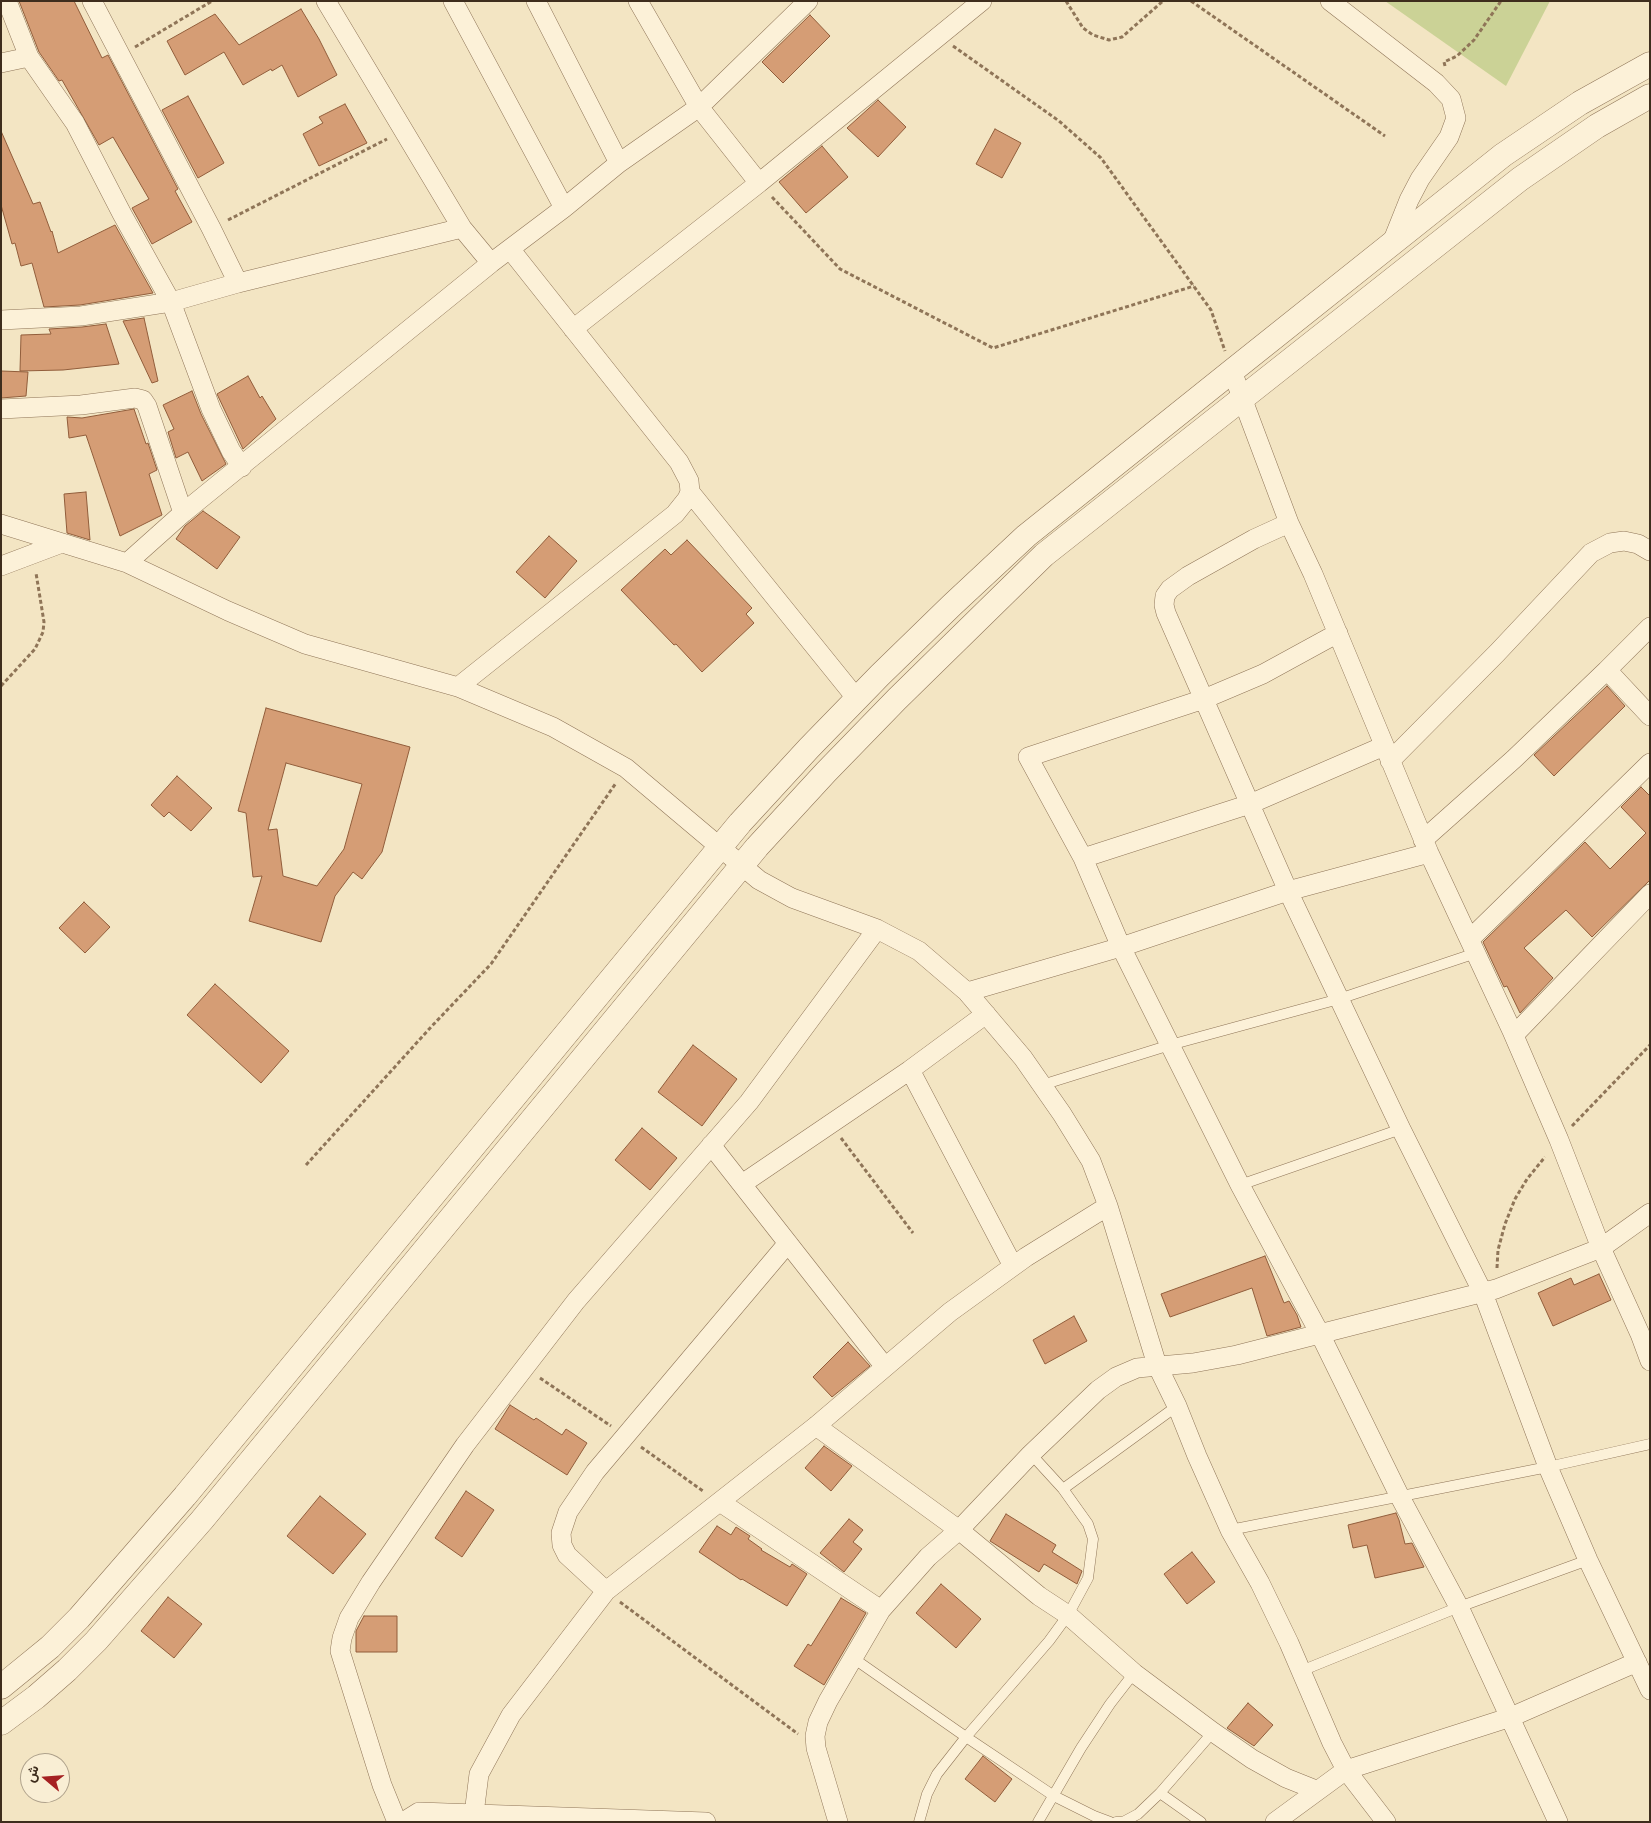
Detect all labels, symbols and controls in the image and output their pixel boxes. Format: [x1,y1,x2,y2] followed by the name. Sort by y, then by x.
[20,1753,70,1803] north arrow
[20,1763,44,1785] text: ش

